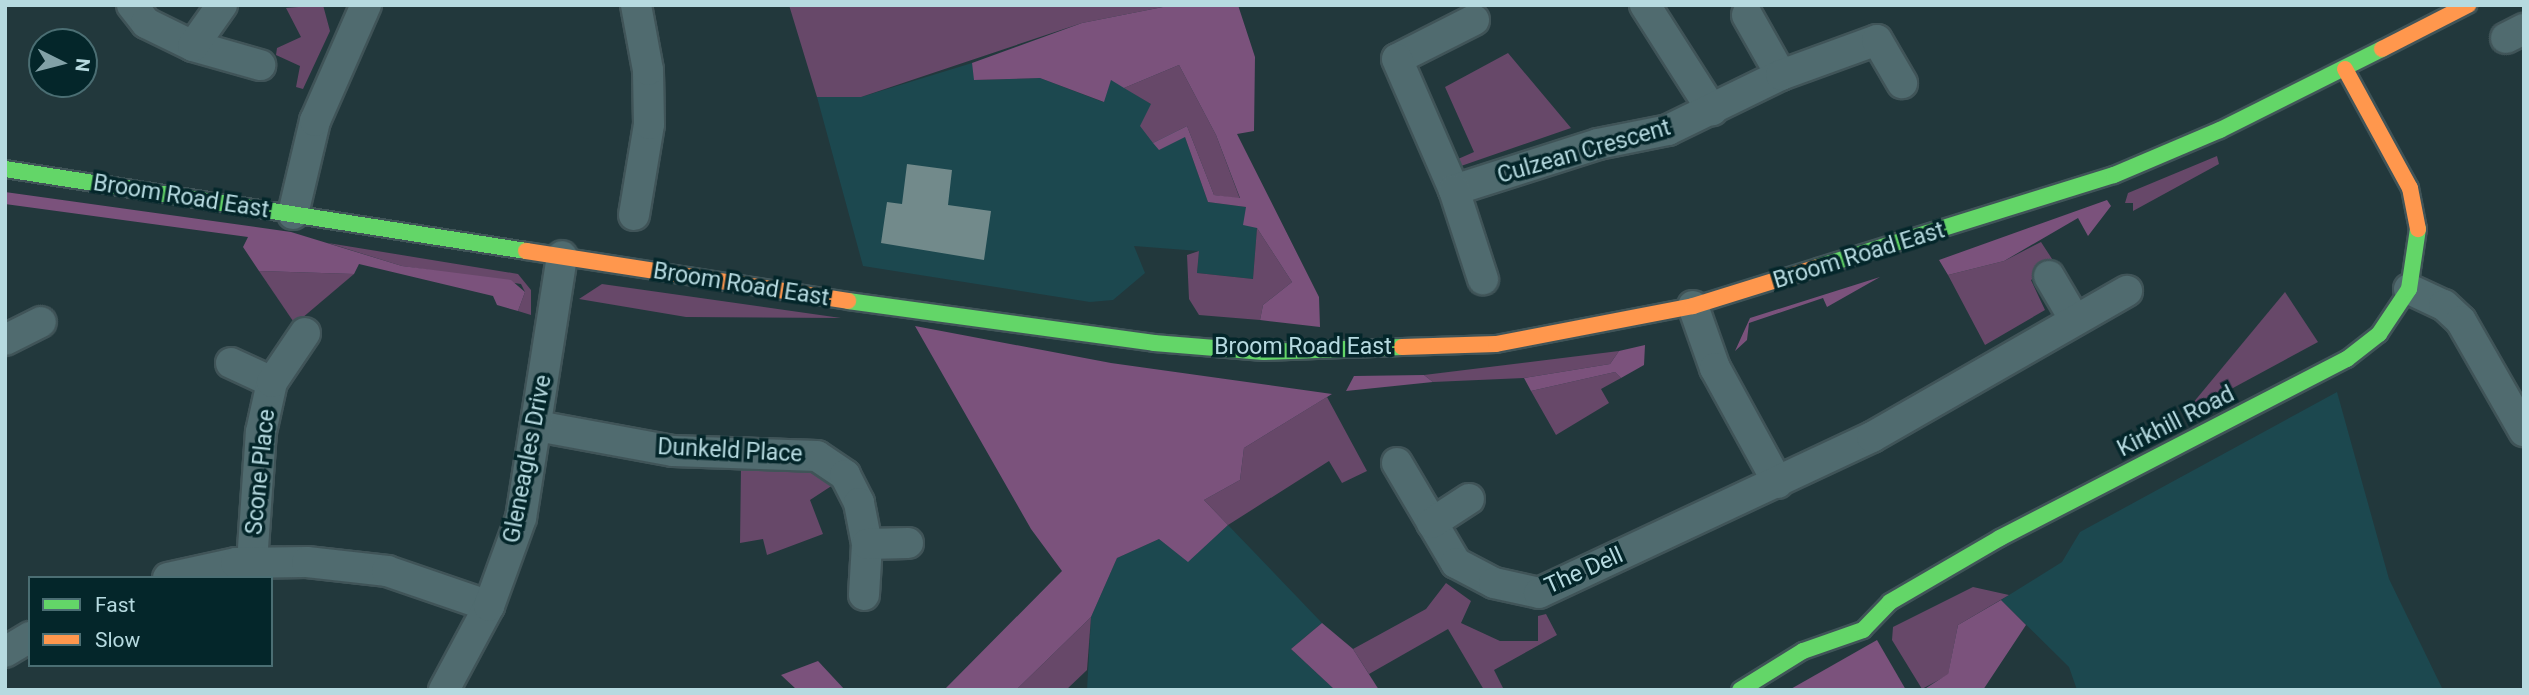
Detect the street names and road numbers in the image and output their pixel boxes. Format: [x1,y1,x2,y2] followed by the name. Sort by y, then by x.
[1494,114,1674,190] street label: Culzean Crescent
[91,169,271,225] street label: Broom Road East
[1770,217,1948,295] street label: Broom Road East
[651,257,831,313] street label: Broom Road East
[1214,333,1392,361] street label: Broom Road East
[498,373,558,545] street label: Gleneagles Drive
[2113,381,2239,463] street label: Kirkhill Road
[241,408,281,536] street label: Scone Place
[657,433,803,469] street label: Dunkeld Place
[1541,542,1627,600] street label: The Dell

